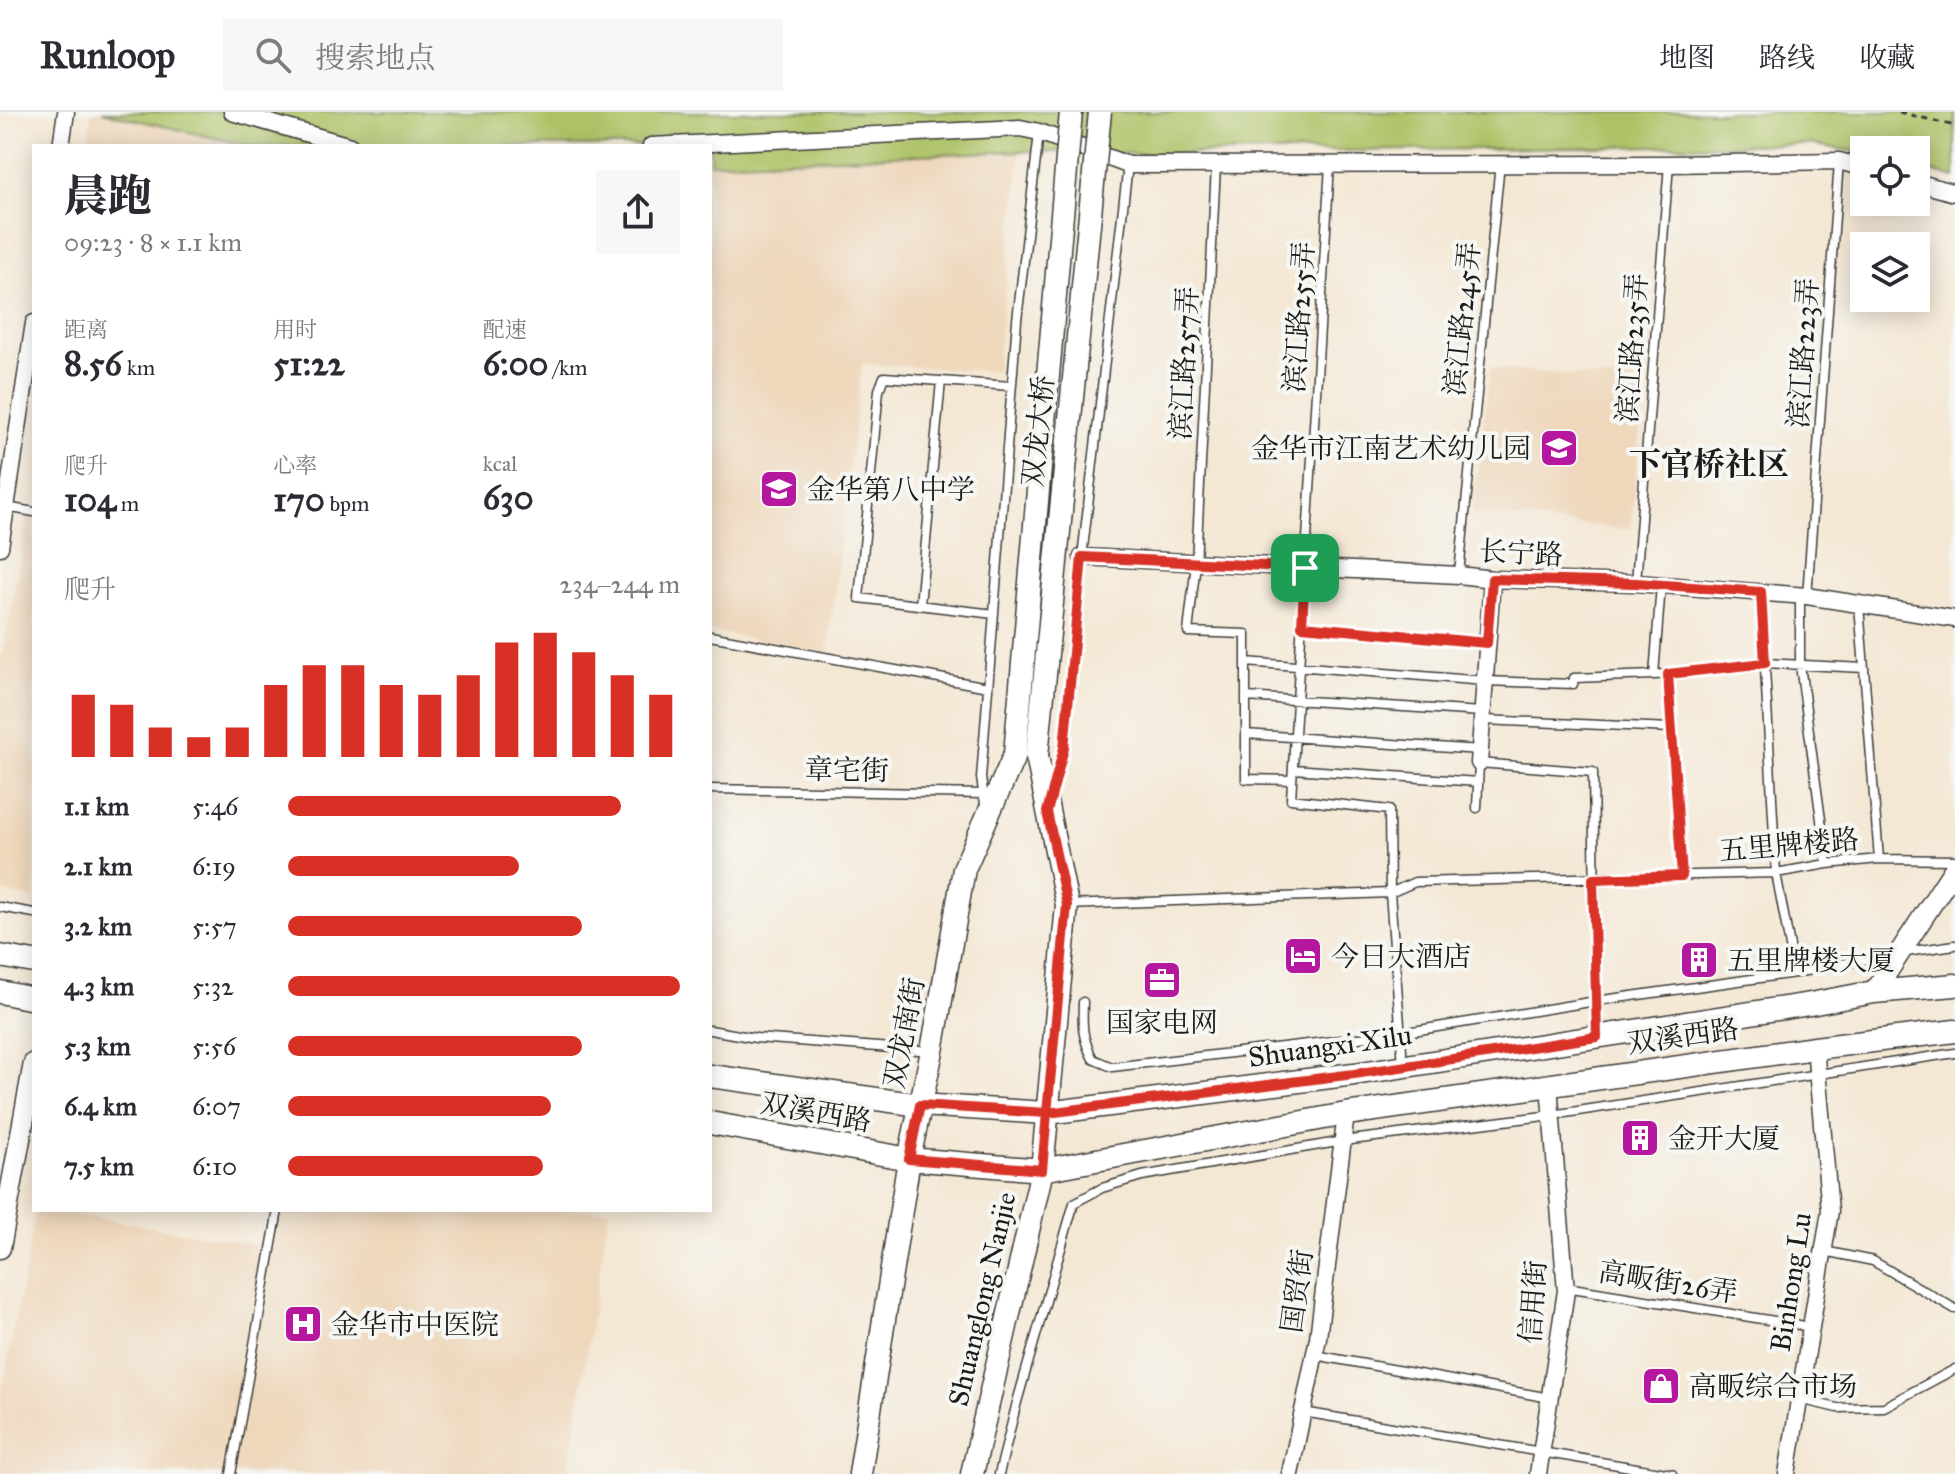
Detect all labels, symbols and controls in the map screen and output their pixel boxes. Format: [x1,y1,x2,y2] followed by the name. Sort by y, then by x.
[223,19,783,91] search box
[40,32,175,78] text: Runloop
[251,33,295,77] icon: search
[315,40,435,76] text: 搜索地点
[1659,40,1715,75] text: 地图
[1759,40,1815,75] text: 路线
[1859,40,1915,75] text: 收藏
[1850,136,1930,312] map controls
[1850,136,1930,216] button: locate
[64,169,152,223] text: 晨跑
[596,170,680,254] button: share
[64,226,242,258] text: 09:23 · 8 × 1.1 km
[1850,232,1930,312] button: layers
[1276,240,1322,394] street label: 滨江路255弄
[1437,240,1487,398] street label: 滨江路245弄
[1609,272,1655,424] street label: 滨江路235弄
[1780,277,1826,429] street label: 滨江路223弄
[1163,285,1205,441] street label: 滨江路257弄
[64,316,108,343] text: 距离
[273,316,317,343] text: 用时
[483,316,527,343] text: 配速
[64,343,122,384] text: 8.56
[273,343,345,384] text: 51:22
[483,343,548,384] text: 6:00
[122,354,155,381] text: km
[548,354,588,381] text: /km
[1015,373,1061,489] street label: 双龙大桥
[1538,427,1580,469] school or university icon: 金华市江南艺术幼儿园
[1251,431,1531,466] place label: 金华市江南艺术幼儿园
[1629,445,1789,484] district label: 下官桥社区
[483,450,517,477] text: kcal
[64,452,108,479] text: 爬升
[273,452,317,479] text: 心率
[758,468,800,510] school or university icon: 金华第八中学
[807,472,975,507] place label: 金华第八中学
[483,477,533,518] text: 630
[64,479,116,520] text: 104
[273,479,325,520] text: 170
[116,490,139,517] text: m
[325,490,370,517] text: bpm
[1478,533,1564,573] street label: 长宁路
[1271,534,1339,602] pin
[1283,546,1327,590] icon: arrive
[559,568,680,600] text: 234–244 m
[64,573,116,605] text: 爬升
[805,752,889,788] street label: 章宅街
[64,790,129,822] text: 1.1 km
[192,790,238,822] text: 5:46
[1718,821,1860,869] street label: 五里牌楼路
[64,850,133,882] text: 2.1 km
[192,850,236,882] text: 6:19
[64,910,132,942] text: 3.2 km
[192,910,237,942] text: 5:57
[1282,935,1324,977] hotel icon: 今日大酒店
[1331,939,1471,974] place label: 今日大酒店
[1678,939,1720,981] building icon: 五里牌楼大厦
[1727,943,1895,978] place label: 五里牌楼大厦
[1141,959,1183,1001] office icon: 国家电网
[64,970,134,1002] text: 4.3 km
[192,970,234,1002] text: 5:32
[876,975,932,1091] street label: 双龙南街
[1106,1005,1218,1040] place label: 国家电网
[1625,1011,1741,1061] street label: 双溪西路
[1246,1017,1414,1075] street label: Shuangxi Xilu
[64,1030,131,1062] text: 5.3 km
[192,1030,236,1062] text: 5:56
[758,1085,874,1139] street label: 双溪西路
[64,1090,137,1122] text: 6.4 km
[192,1090,241,1122] text: 6:07
[1619,1117,1661,1159] building icon: 金开大厦
[1668,1121,1780,1156] place label: 金开大厦
[64,1150,134,1182] text: 7.5 km
[192,1150,237,1182] text: 6:10
[940,1189,1024,1409] street label: Shuanglong Nanjie
[1763,1210,1819,1354] street label: Binhong Lu
[1274,1247,1320,1335] street label: 国贸街
[1596,1254,1740,1310] street label: 高畈街26弄
[1513,1259,1553,1345] street label: 信用街
[282,1303,324,1345] hospital icon: 金华市中医院
[331,1307,499,1342] place label: 金华市中医院
[1640,1365,1682,1407] shop icon: 高畈综合市场
[1689,1369,1857,1404] place label: 高畈综合市场

